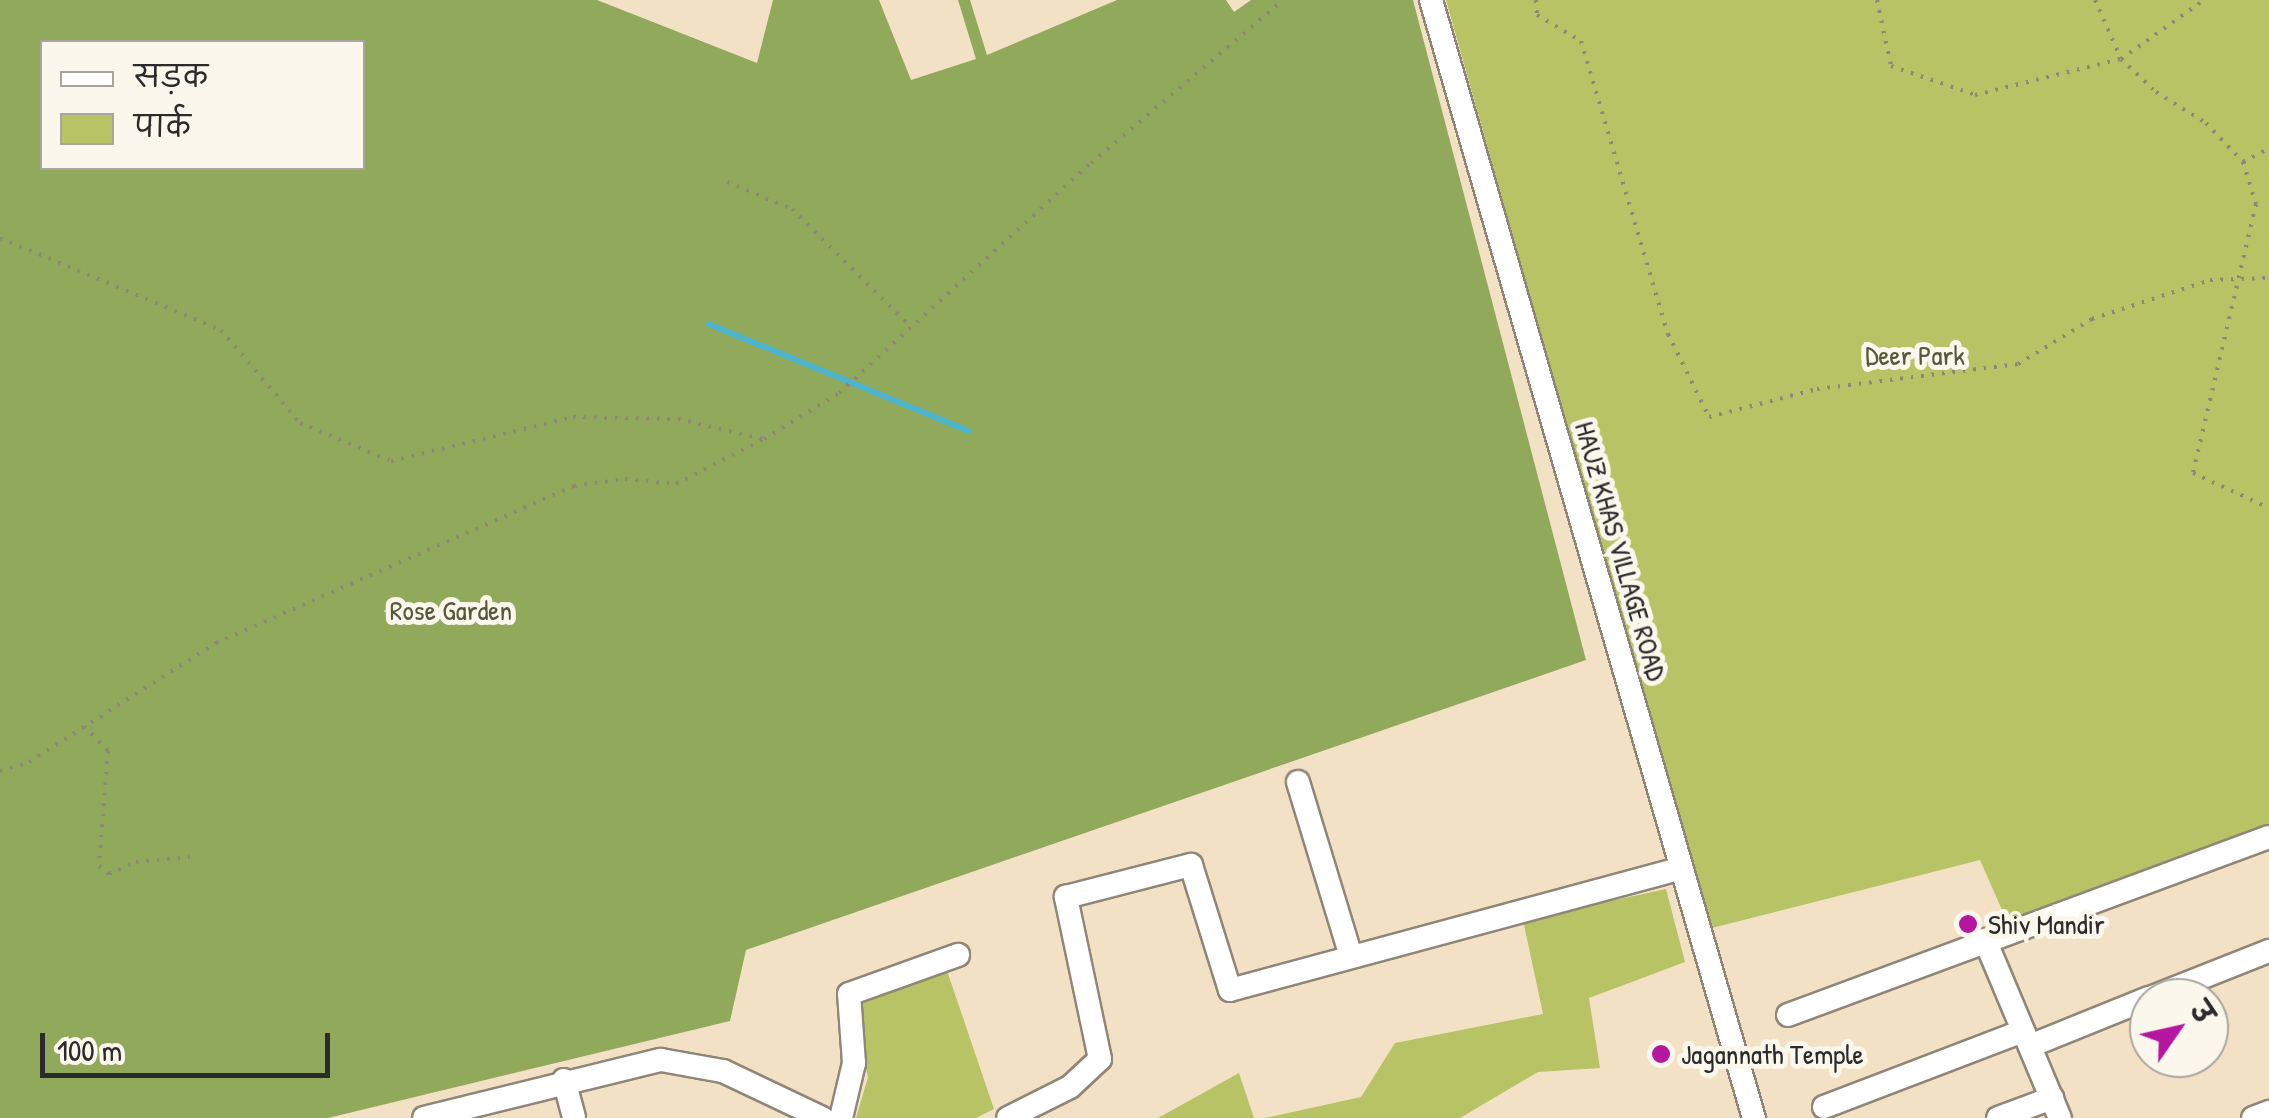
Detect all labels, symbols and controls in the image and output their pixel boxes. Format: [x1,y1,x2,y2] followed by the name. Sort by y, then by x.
[40,40,365,170] legend
[134,56,208,96] text: सड़क
[134,106,191,146] text: पार्क
[1865,338,1965,372] park label: Deer Park
[1568,418,1674,684] street label: HAUZ KHAS VILLAGE ROAD
[390,593,512,627] park label: Rose Garden
[1988,907,2105,941] place label: Shiv Mandir
[1957,913,1979,935] marker: Shiv Mandir
[2129,978,2229,1078] north arrow
[2181,994,2223,1031] text: उ
[45,1013,335,1075] scale bar
[57,1030,122,1070] text: 100 m
[1681,1037,1864,1071] place label: Jagannath Temple
[1650,1043,1672,1065] marker: Jagannath Temple

